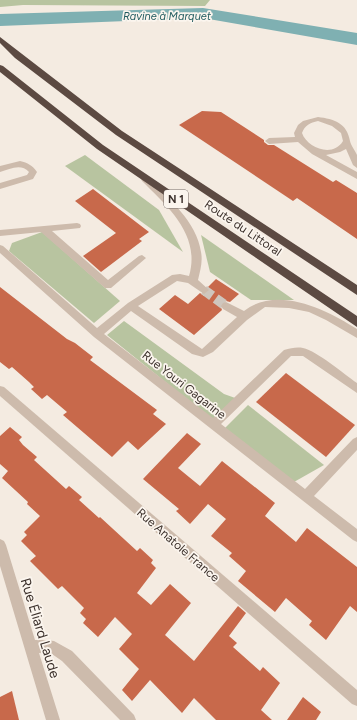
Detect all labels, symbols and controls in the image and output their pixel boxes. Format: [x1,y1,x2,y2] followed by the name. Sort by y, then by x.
[123,10,212,23] water label: Ravine à Marquet
[164,190,188,208] road number: N 1
[202,197,284,259] street label: Route du Littoral
[139,348,229,422] street label: Rue Youri Gagarine
[134,505,222,585] street label: Rue Anatole France
[17,576,63,681] street label: Rue Éliard Laude

